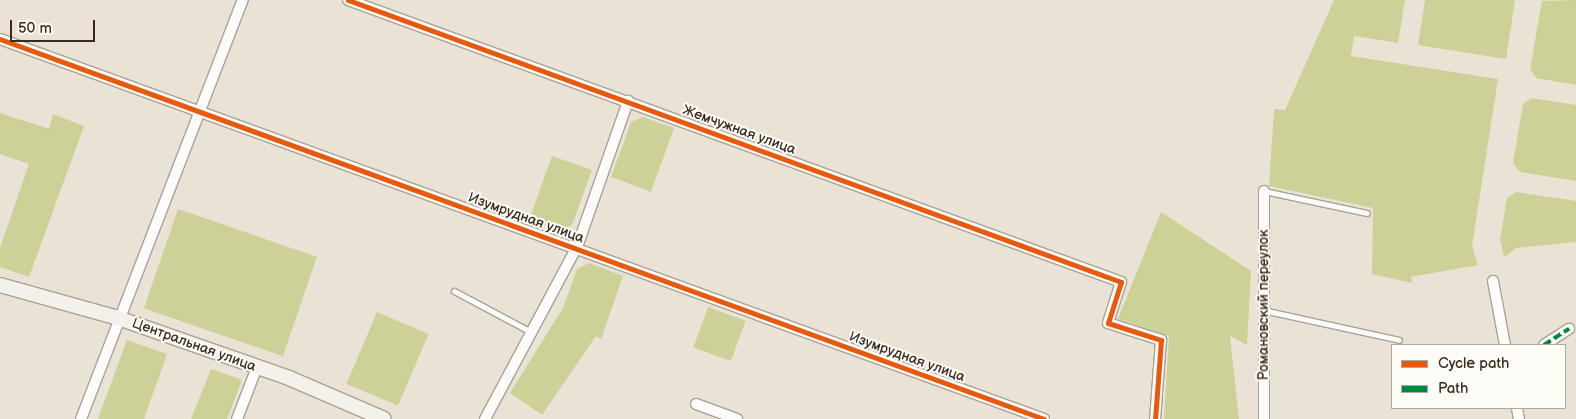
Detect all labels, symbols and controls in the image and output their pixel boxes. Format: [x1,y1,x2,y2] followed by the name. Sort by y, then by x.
[12,10,98,42] scale bar
[18,19,52,38] text: 50 m
[680,102,798,158] street label: Жемчужная улица
[466,189,586,247] street label: Изумрудная улица
[1256,230,1272,380] street label: Романовский переулок
[130,315,258,375] street label: Центральная улица
[847,328,967,386] street label: Изумрудная улица
[1391,344,1566,409] legend
[1438,354,1509,373] text: Cycle path
[1438,379,1468,398] text: Path

